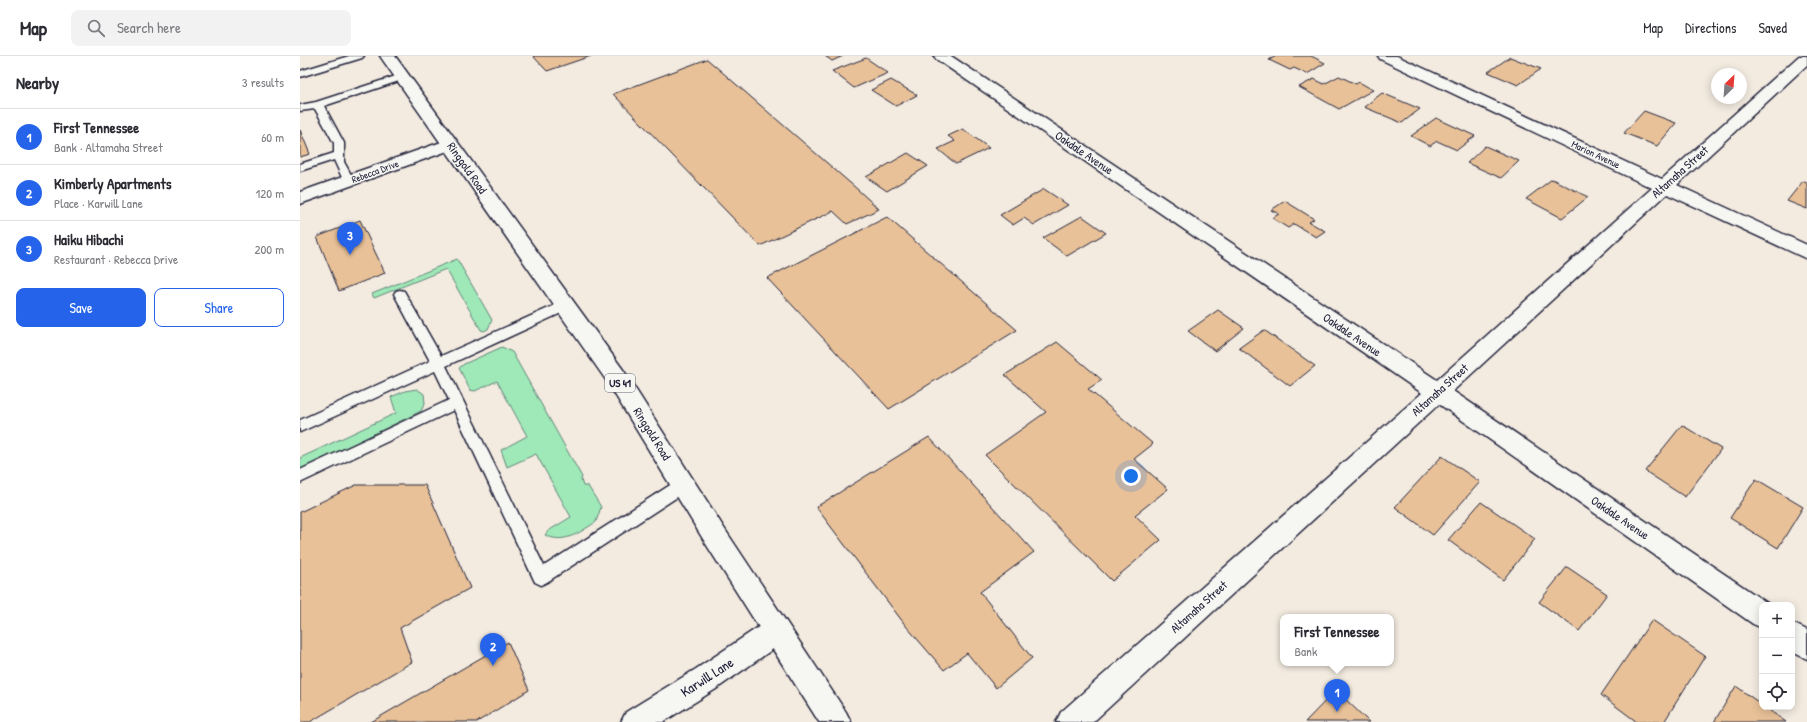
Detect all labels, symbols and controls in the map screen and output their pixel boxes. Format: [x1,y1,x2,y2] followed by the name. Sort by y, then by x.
[71,10,351,46] search box
[20,15,47,41] text: Map
[85,17,107,39] icon: search
[117,17,181,38] text: Search here
[1643,18,1663,37] text: Map
[1685,18,1736,37] text: Directions
[1758,18,1787,37] text: Saved
[1711,68,1747,104] north arrow
[16,71,59,94] text: Nearby
[242,73,284,91] text: 3 results
[54,117,139,138] text: First Tennessee
[1052,127,1117,178] street label: Oakdale Avenue
[27,128,31,146] text: 1
[261,128,284,146] text: 60 m
[54,138,163,156] text: Bank · Altamaha Street
[1569,138,1622,171] street label: Marion Avenue
[443,139,492,197] street label: Ringgold Road
[1648,141,1712,202] street label: Altamaha Street
[350,157,401,186] street label: Rebecca Drive
[54,173,172,194] text: Kimberly Apartments
[26,184,32,202] text: 2
[256,184,284,202] text: 120 m
[54,194,143,212] text: Place · Karwill Lane
[337,222,363,255] pin: 3
[54,229,124,250] text: Haiku Hibachi
[26,240,32,258] text: 3
[254,240,284,258] text: 200 m
[54,250,178,268] text: Restaurant · Rebecca Drive
[16,288,146,327] button: Save
[154,288,284,327] button: Share
[1320,309,1385,360] street label: Oakdale Avenue
[1408,359,1472,420] street label: Altamaha Street
[605,374,635,392] road number: US 41
[629,404,676,464] street label: Ringgold Road
[1121,466,1141,486] your location
[1588,492,1653,543] street label: Oakdale Avenue
[1167,576,1231,637] street label: Altamaha Street
[1759,602,1795,710] map controls
[1759,602,1795,638] button: +
[1280,614,1394,666] popup
[1294,621,1380,642] text: First Tennessee
[480,633,506,666] pin: 2
[1759,638,1795,674] button: −
[1294,642,1317,660] text: Bank
[677,652,737,701] street label: Karwill Lane
[1759,674,1795,710] button: locate
[1324,679,1350,712] pin: 1

